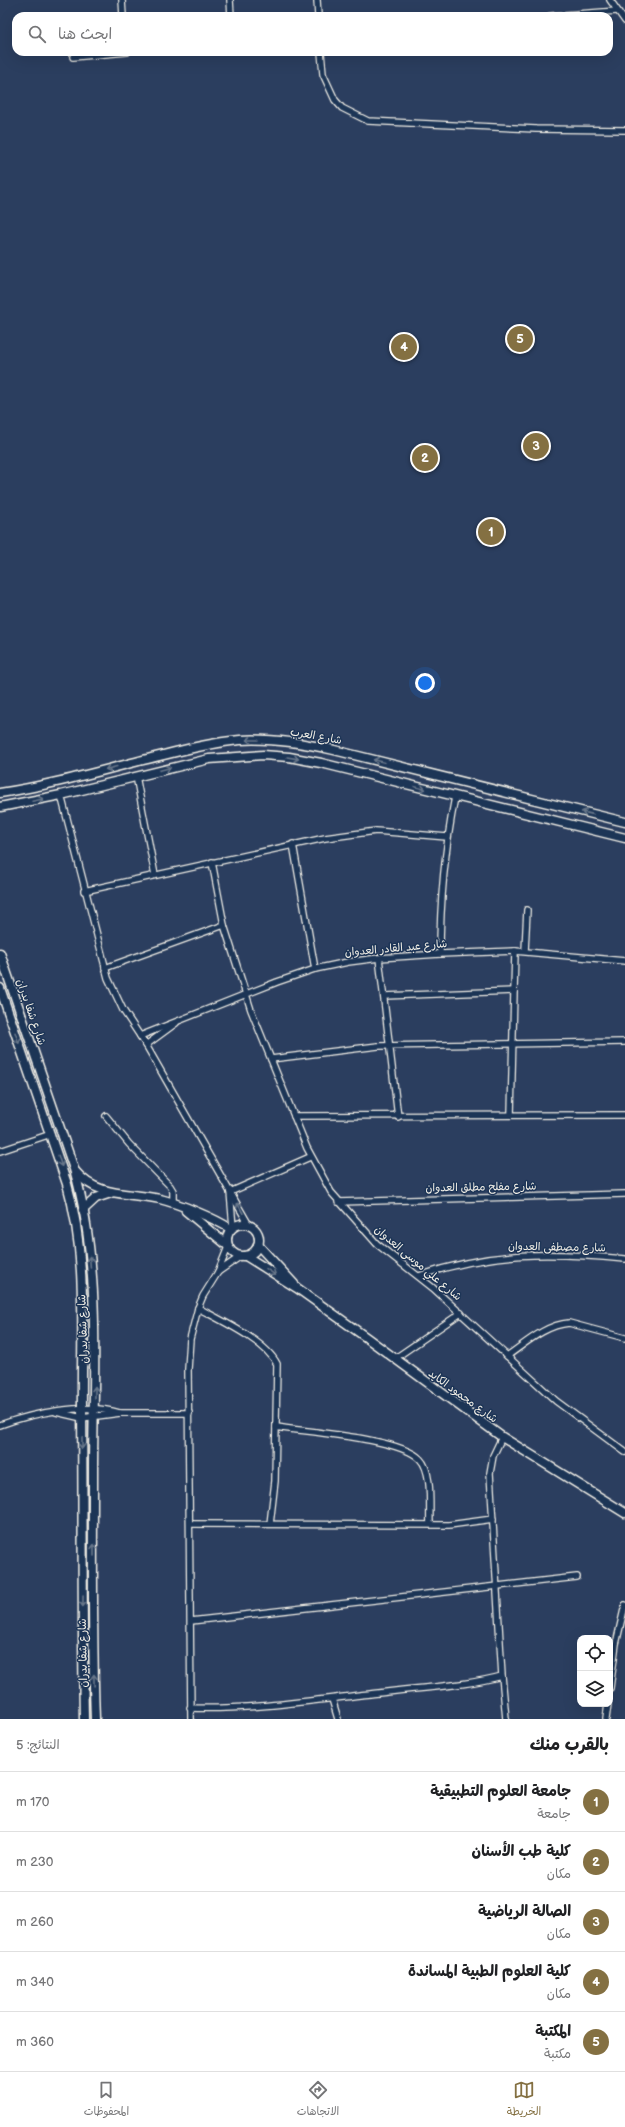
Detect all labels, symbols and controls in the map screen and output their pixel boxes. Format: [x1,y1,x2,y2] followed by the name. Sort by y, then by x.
[12,12,613,56] search box
[26,23,48,45] icon: search
[58,25,112,44] text: ابحث هنا
[507,324,533,354] pin: 5
[391,332,417,362] pin: 4
[523,431,549,461] pin: 3
[412,443,438,473] pin: 2
[478,517,504,547] pin: 1
[415,673,435,693] your location
[289,725,343,749] street label: شارع العرب
[246,736,259,744] one-way arrow
[286,754,299,762] one-way arrow
[373,757,386,765] one-way arrow
[105,765,118,773] one-way arrow
[158,765,171,773] one-way arrow
[413,784,426,792] one-way arrow
[32,796,45,804] one-way arrow
[581,808,594,816] one-way arrow
[344,937,448,961] street label: شارع عبد القادر العدوان
[12,977,48,1047] street label: شارع شفا بدران
[14,1032,21,1045] one-way arrow
[57,1154,64,1167] one-way arrow
[425,1180,537,1196] street label: شارع مفلح مطلق العدوان
[236,1202,244,1214] one-way arrow
[369,1223,464,1306] street label: شارع علي موسى العدوان
[508,1240,606,1256] street label: شارع مصطفى العدوان
[87,1256,94,1269] one-way arrow
[265,1268,276,1276] one-way arrow
[75,1294,93,1364] street label: شارع شفا بدران
[425,1367,500,1427] street label: شارع محمود الكايد
[91,1386,99,1399] one-way arrow
[79,1436,86,1449] one-way arrow
[90,1544,98,1557] one-way arrow
[79,1594,87,1607] one-way arrow
[76,1618,92,1688] street label: شارع شفا بدران
[577,1635,613,1707] map controls
[577,1635,613,1671] button: locate
[577,1671,613,1707] button: layers
[90,1674,98,1687] one-way arrow
[530,1735,609,1755] text: بالقرب منك
[16,1737,60,1753] text: النتائج: 5
[430,1782,571,1801] text: جامعة العلوم التطبيقية
[16,1794,49,1810] text: 170 m
[593,1794,599,1810] text: 1
[537,1806,571,1822] text: جامعة
[472,1842,571,1861] text: كلية طب الأسنان
[16,1854,53,1870] text: 230 m
[592,1854,600,1870] text: 2
[547,1866,571,1882] text: مكان
[478,1902,571,1921] text: الصالة الرياضية
[16,1914,54,1930] text: 260 m
[592,1914,600,1930] text: 3
[547,1926,571,1942] text: مكان
[408,1962,571,1981] text: كلية العلوم الطبية المساندة
[16,1974,54,1990] text: 340 m
[592,1974,600,1990] text: 4
[547,1986,571,2002] text: مكان
[535,2022,571,2041] text: المكتبة
[16,2034,54,2050] text: 360 m
[592,2034,600,2050] text: 5
[544,2046,571,2062] text: مكتبة
[84,2079,129,2121] tab: المحفوظات
[297,2079,339,2121] tab: الاتجاهات
[507,2079,541,2121] tab: الخريطة

